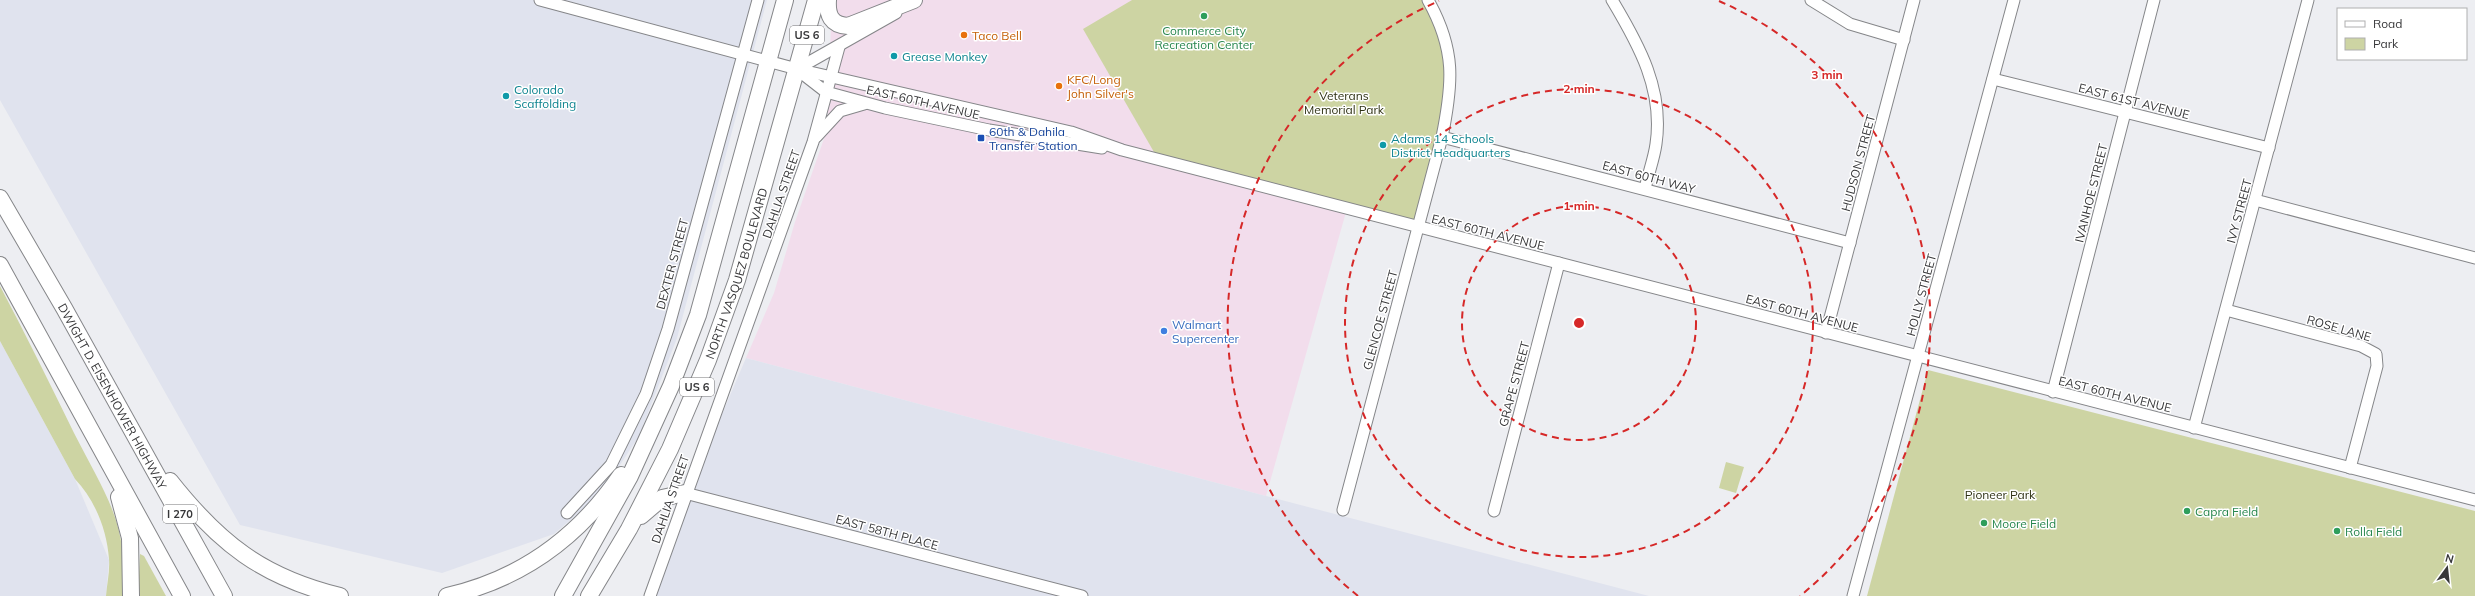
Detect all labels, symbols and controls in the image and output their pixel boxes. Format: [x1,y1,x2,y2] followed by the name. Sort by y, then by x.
[2337,8,2467,60] legend
[1199,11,1209,21] marker: Commerce City Recreation Center
[2373,16,2402,31] text: Road
[1154,23,1254,52] place label: Commerce City Recreation Center
[790,26,824,44] road number: US 6
[972,28,1022,43] place label: Taco Bell
[959,30,969,40] marker: Taco Bell
[2373,36,2399,51] text: Park
[902,49,988,64] place label: Grease Monkey
[889,51,899,61] marker: Grease Monkey
[1811,67,1843,82] text: 3 min
[1067,72,1134,101] place label: KFC/Long John Silver's
[2077,80,2191,122] street label: EAST 61ST AVENUE
[1054,81,1064,91] marker: KFC/Long John Silver's
[1563,81,1595,96] text: 2 min
[514,82,576,111] place label: Colorado Scaffolding
[865,82,981,122] street label: EAST 60TH AVENUE
[1304,88,1385,117] park label: Veterans Memorial Park
[501,91,511,101] marker: Colorado Scaffolding
[1838,112,1878,213] street label: HUDSON STREET
[989,124,1078,153] place label: 60th & Dahila Transfer Station
[1391,131,1510,160] place label: Adams 14 Schools District Headquarters
[976,133,986,143] marker: 60th & Dahila Transfer Station
[1378,140,1388,150] marker: Adams 14 Schools District Headquarters
[2071,141,2111,244] street label: IVANHOE STREET
[759,147,803,240] street label: DAHLIA STREET
[1601,157,1698,197] street label: EAST 60TH WAY
[2223,176,2255,245] street label: IVY STREET
[702,186,770,361] street label: NORTH VASQUEZ BOULEVARD
[1563,198,1595,213] text: 1 min
[1430,211,1546,253] street label: EAST 60TH AVENUE
[653,216,692,311] street label: DEXTER STREET
[1903,251,1939,338] street label: HOLLY STREET
[1359,268,1401,372] street label: GLENCOE STREET
[1744,291,1860,335] street label: EAST 60TH AVENUE
[55,301,171,492] street label: DWIGHT D. EISENHOWER HIGHWAY
[2305,312,2373,344] street label: ROSE LANE
[1572,316,1586,330] centre of rings
[1172,317,1239,346] place label: Walmart Supercenter
[1159,326,1169,336] marker: Walmart Supercenter
[1495,339,1533,428] street label: GRAPE STREET
[2057,373,2173,415] street label: EAST 60TH AVENUE
[680,378,714,396] road number: US 6
[648,452,692,545] street label: DAHLIA STREET
[1965,487,2036,502] park label: Pioneer Park
[2195,504,2258,519] place label: Capra Field
[163,505,197,523] road number: I 270
[2182,506,2192,516] marker: Capra Field
[834,511,940,553] street label: EAST 58TH PLACE
[1992,516,2056,531] place label: Moore Field
[1979,518,1989,528] marker: Moore Field
[2345,524,2402,539] place label: Rolla Field
[2332,526,2342,536] marker: Rolla Field
[2427,548,2467,588] north arrow
[2444,551,2455,566] text: N

